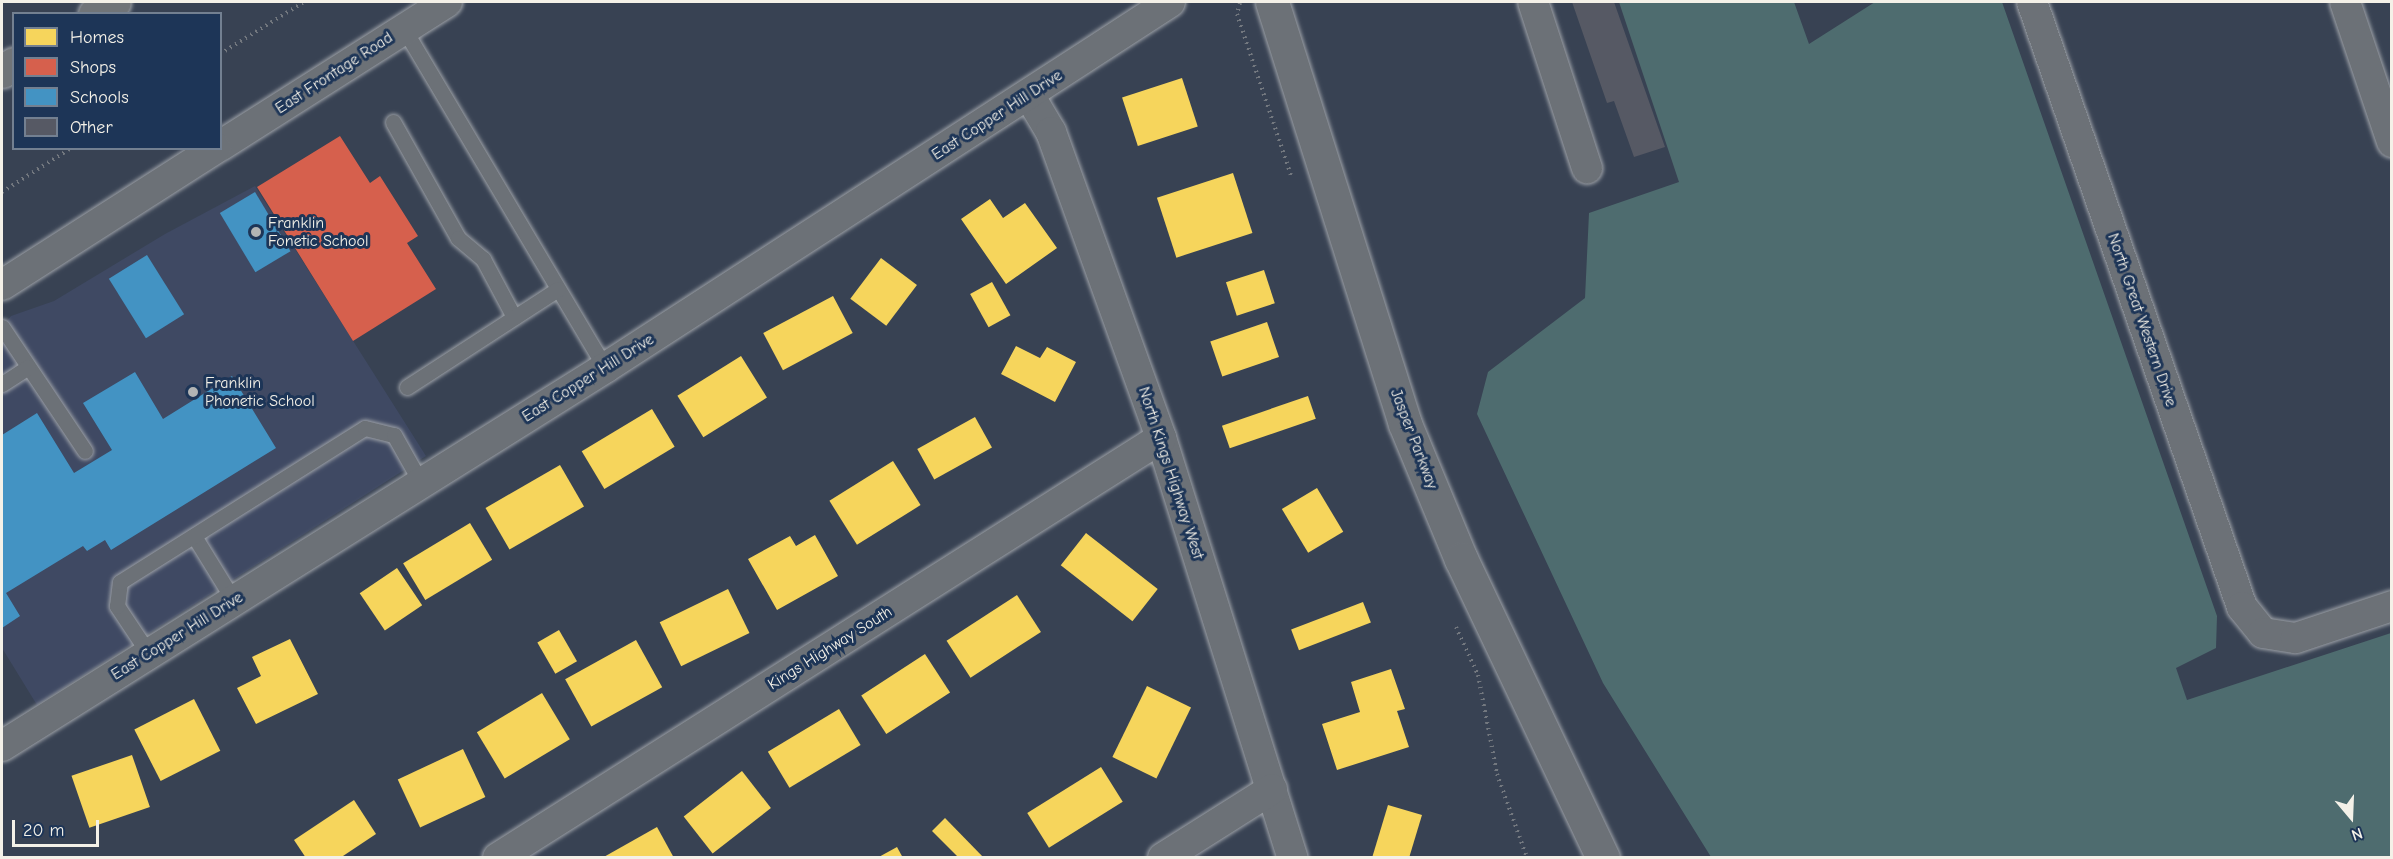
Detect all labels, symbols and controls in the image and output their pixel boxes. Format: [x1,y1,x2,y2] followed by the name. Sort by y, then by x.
[12,12,222,150] legend
[70,27,124,48] text: Homes
[272,28,396,118] street label: East Frontage Road
[70,57,116,78] text: Shops
[928,66,1066,164] street label: East Copper Hill Drive
[70,87,129,108] text: Schools
[70,117,113,138] text: Other
[268,213,368,251] place label: Franklin Fonetic School
[249,225,263,239] marker: Franklin Fonetic School
[2103,231,2181,409] street label: North Great Western Drive
[519,330,657,426] street label: East Copper Hill Drive
[205,373,315,411] place label: Franklin Phonetic School
[1134,384,1208,562] street label: North Kings Highway West
[186,385,200,399] marker: Franklin Phonetic School
[1386,386,1442,492] street label: Jasper Parkway
[108,588,246,684] street label: East Copper Hill Drive
[764,602,896,694] street label: Kings Highway South
[2321,787,2381,847] north arrow
[15,808,102,846] scale bar
[23,820,64,841] text: 20 m
[2349,824,2365,844] text: N

